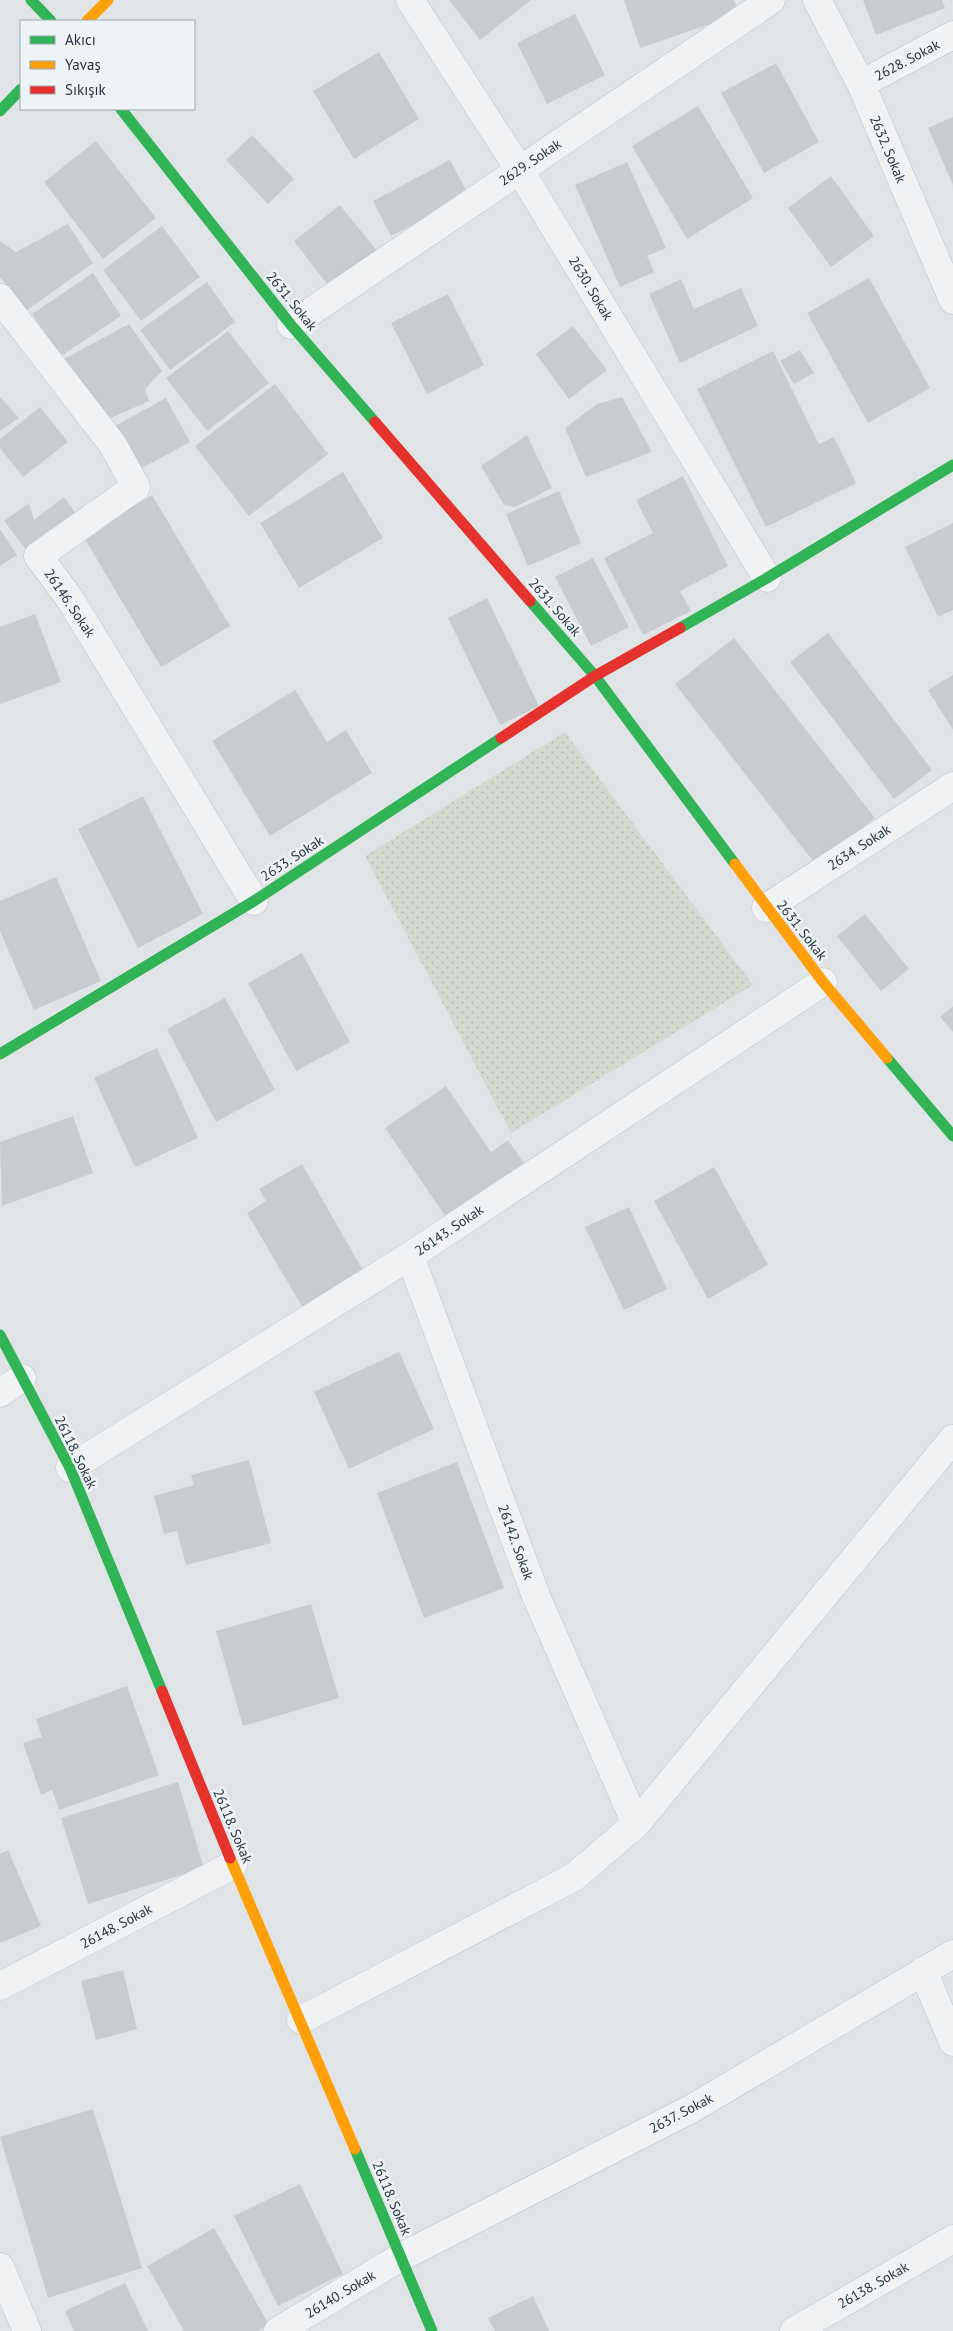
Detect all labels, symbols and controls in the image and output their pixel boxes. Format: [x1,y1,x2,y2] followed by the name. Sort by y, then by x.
[20,20,195,110] legend
[65,30,96,49] text: Akıcı
[871,35,943,85] street label: 2628. Sokak
[65,55,101,74] text: Yavaş
[65,80,107,99] text: Sıkışık
[866,113,910,186] street label: 2632. Sokak
[495,134,565,189] street label: 2629. Sokak
[565,253,617,324] street label: 2630. Sokak
[263,268,322,335] street label: 2631. Sokak
[40,565,100,641] street label: 26146. Sokak
[525,574,585,640] street label: 2631. Sokak
[824,820,894,874] street label: 2634. Sokak
[257,831,327,885] street label: 2633. Sokak
[773,896,831,964] street label: 2631. Sokak
[411,1200,487,1260] street label: 26143. Sokak
[51,1413,102,1492] street label: 26118. Sokak
[494,1502,538,1583] street label: 26142. Sokak
[209,1786,257,1866] street label: 26118. Sokak
[77,1899,155,1953] street label: 26148. Sokak
[646,2089,716,2137] street label: 2637. Sokak
[368,2158,416,2238] street label: 26118. Sokak
[834,2257,912,2313] street label: 26138. Sokak
[301,2266,379,2322] street label: 26140. Sokak

